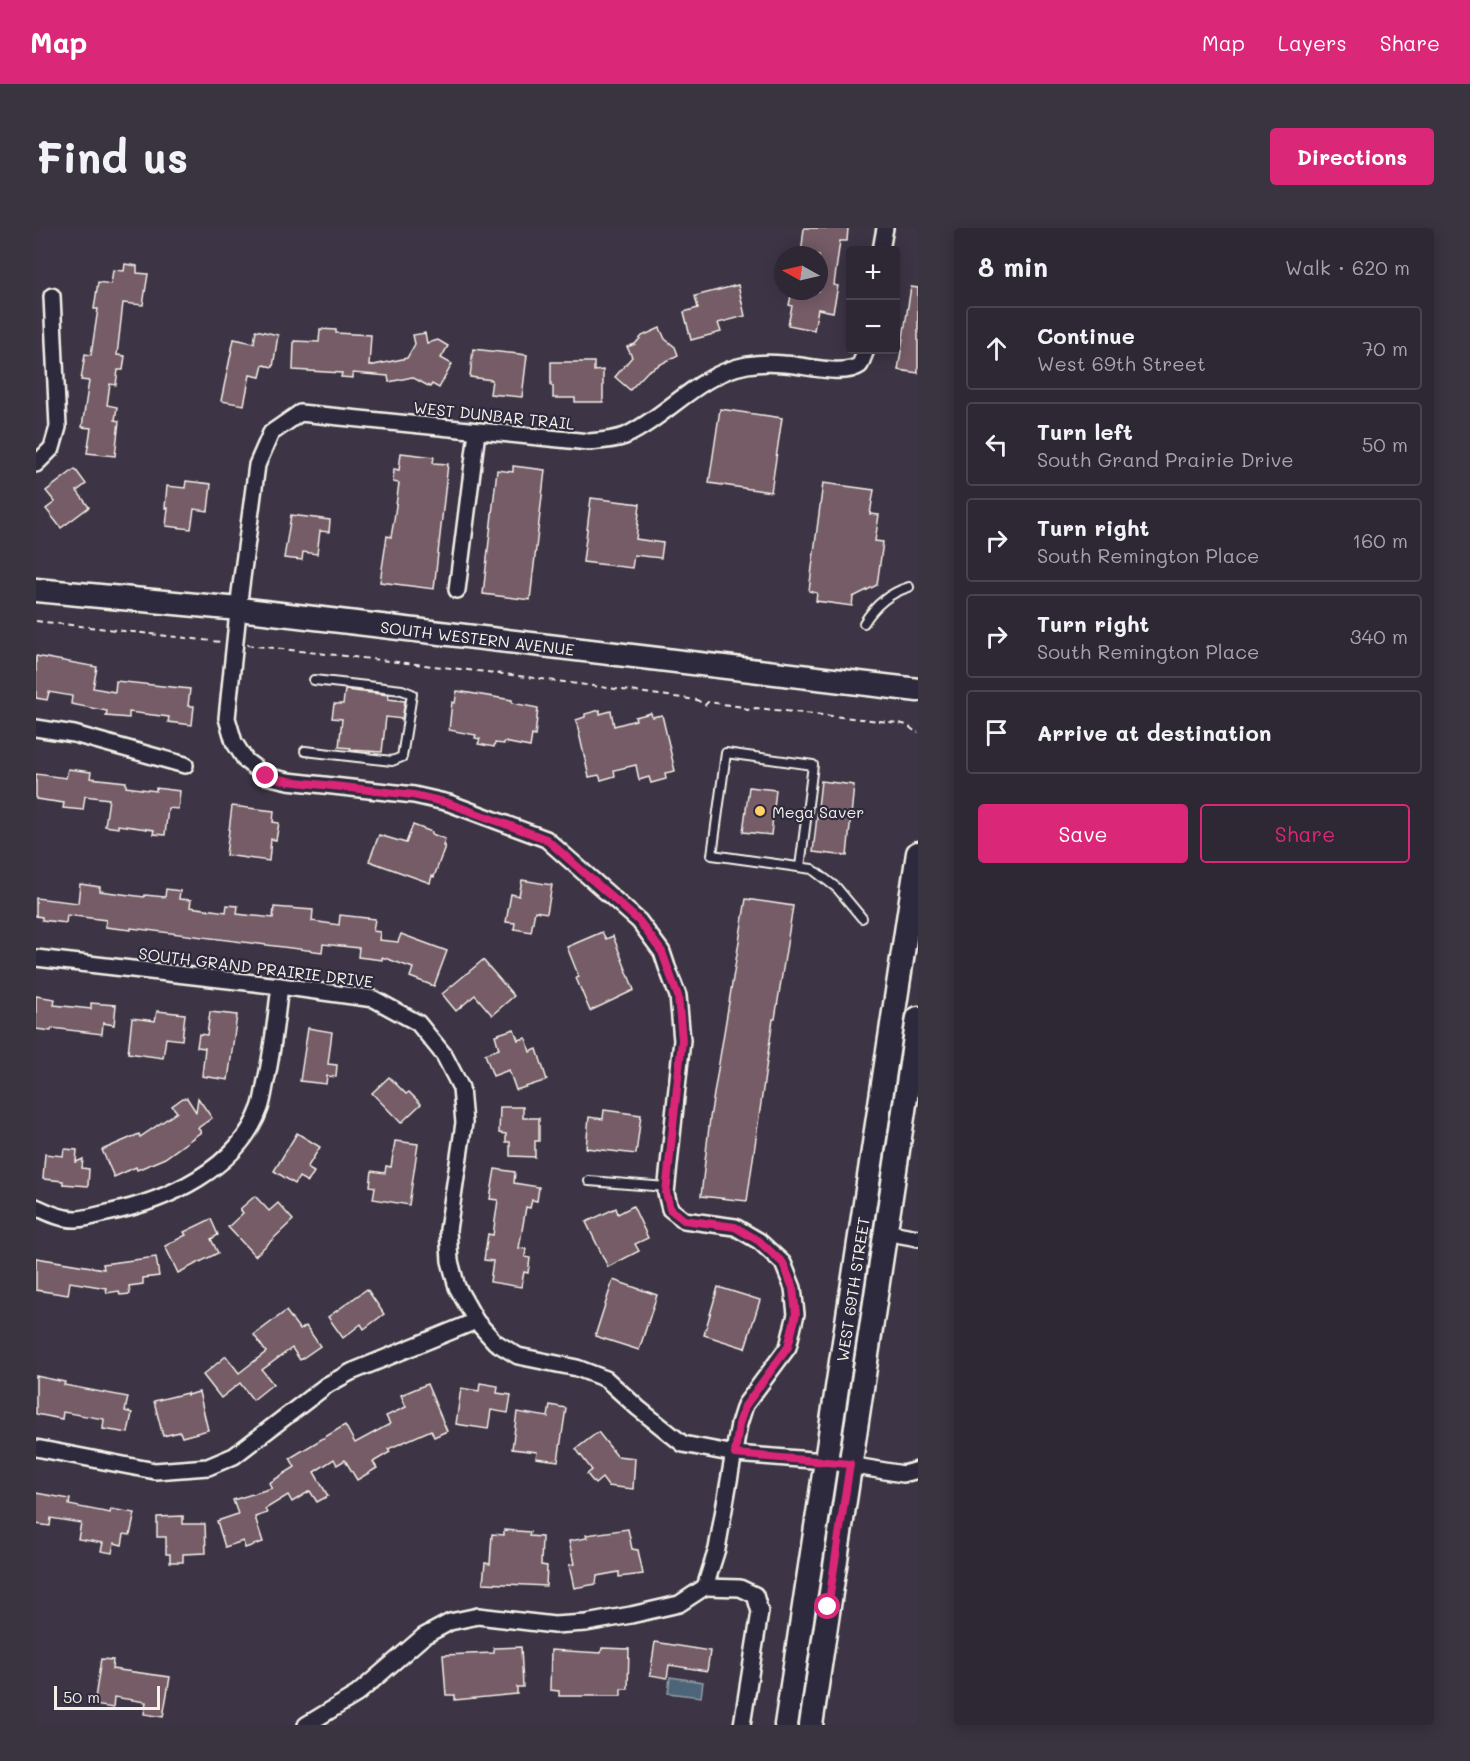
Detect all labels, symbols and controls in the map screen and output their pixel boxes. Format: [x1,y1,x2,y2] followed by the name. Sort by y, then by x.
[30,24,87,60] text: Map
[1202,29,1245,56] text: Map
[1278,29,1347,56] text: Layers
[1380,29,1440,56] text: Share
[1270,128,1434,185] button: Directions
[36,129,188,184] text: Find us
[774,246,828,300] north arrow
[846,246,900,354] map controls
[846,246,900,300] button: +
[978,250,1048,284] text: 8 min
[1285,254,1410,280] text: Walk · 620 m
[846,300,900,354] button: −
[1037,321,1135,350] text: Continue
[980,332,1013,365] icon: ahead
[1362,335,1408,361] text: 70 m
[1037,350,1206,376] text: West 69th Street
[412,396,576,434] street label: WEST DUNBAR TRAIL
[1037,417,1133,446] text: Turn left
[980,428,1013,461] icon: left
[1362,431,1408,457] text: 50 m
[1037,446,1294,472] text: South Grand Prairie Drive
[1037,513,1149,542] text: Turn right
[980,524,1013,557] icon: right
[1352,527,1408,553] text: 160 m
[1037,542,1259,568] text: South Remington Place
[1037,609,1149,638] text: Turn right
[379,615,576,659] street label: SOUTH WESTERN AVENUE
[980,620,1013,653] icon: right
[1350,623,1408,649] text: 340 m
[1037,638,1259,664] text: South Remington Place
[980,716,1013,749] icon: arrive
[1037,718,1272,747] text: Arrive at destination
[252,762,278,788] route end
[772,801,864,822] place label: Mega Saver
[753,804,767,818] marker: Mega Saver
[978,804,1188,863] button: Save
[1200,804,1410,863] button: Share
[137,942,375,992] street label: SOUTH GRAND PRAIRIE DRIVE
[831,1215,873,1363] street label: WEST 69TH STREET
[814,1593,840,1619] route start
[54,1683,160,1710] scale bar
[63,1686,100,1707] text: 50 m

